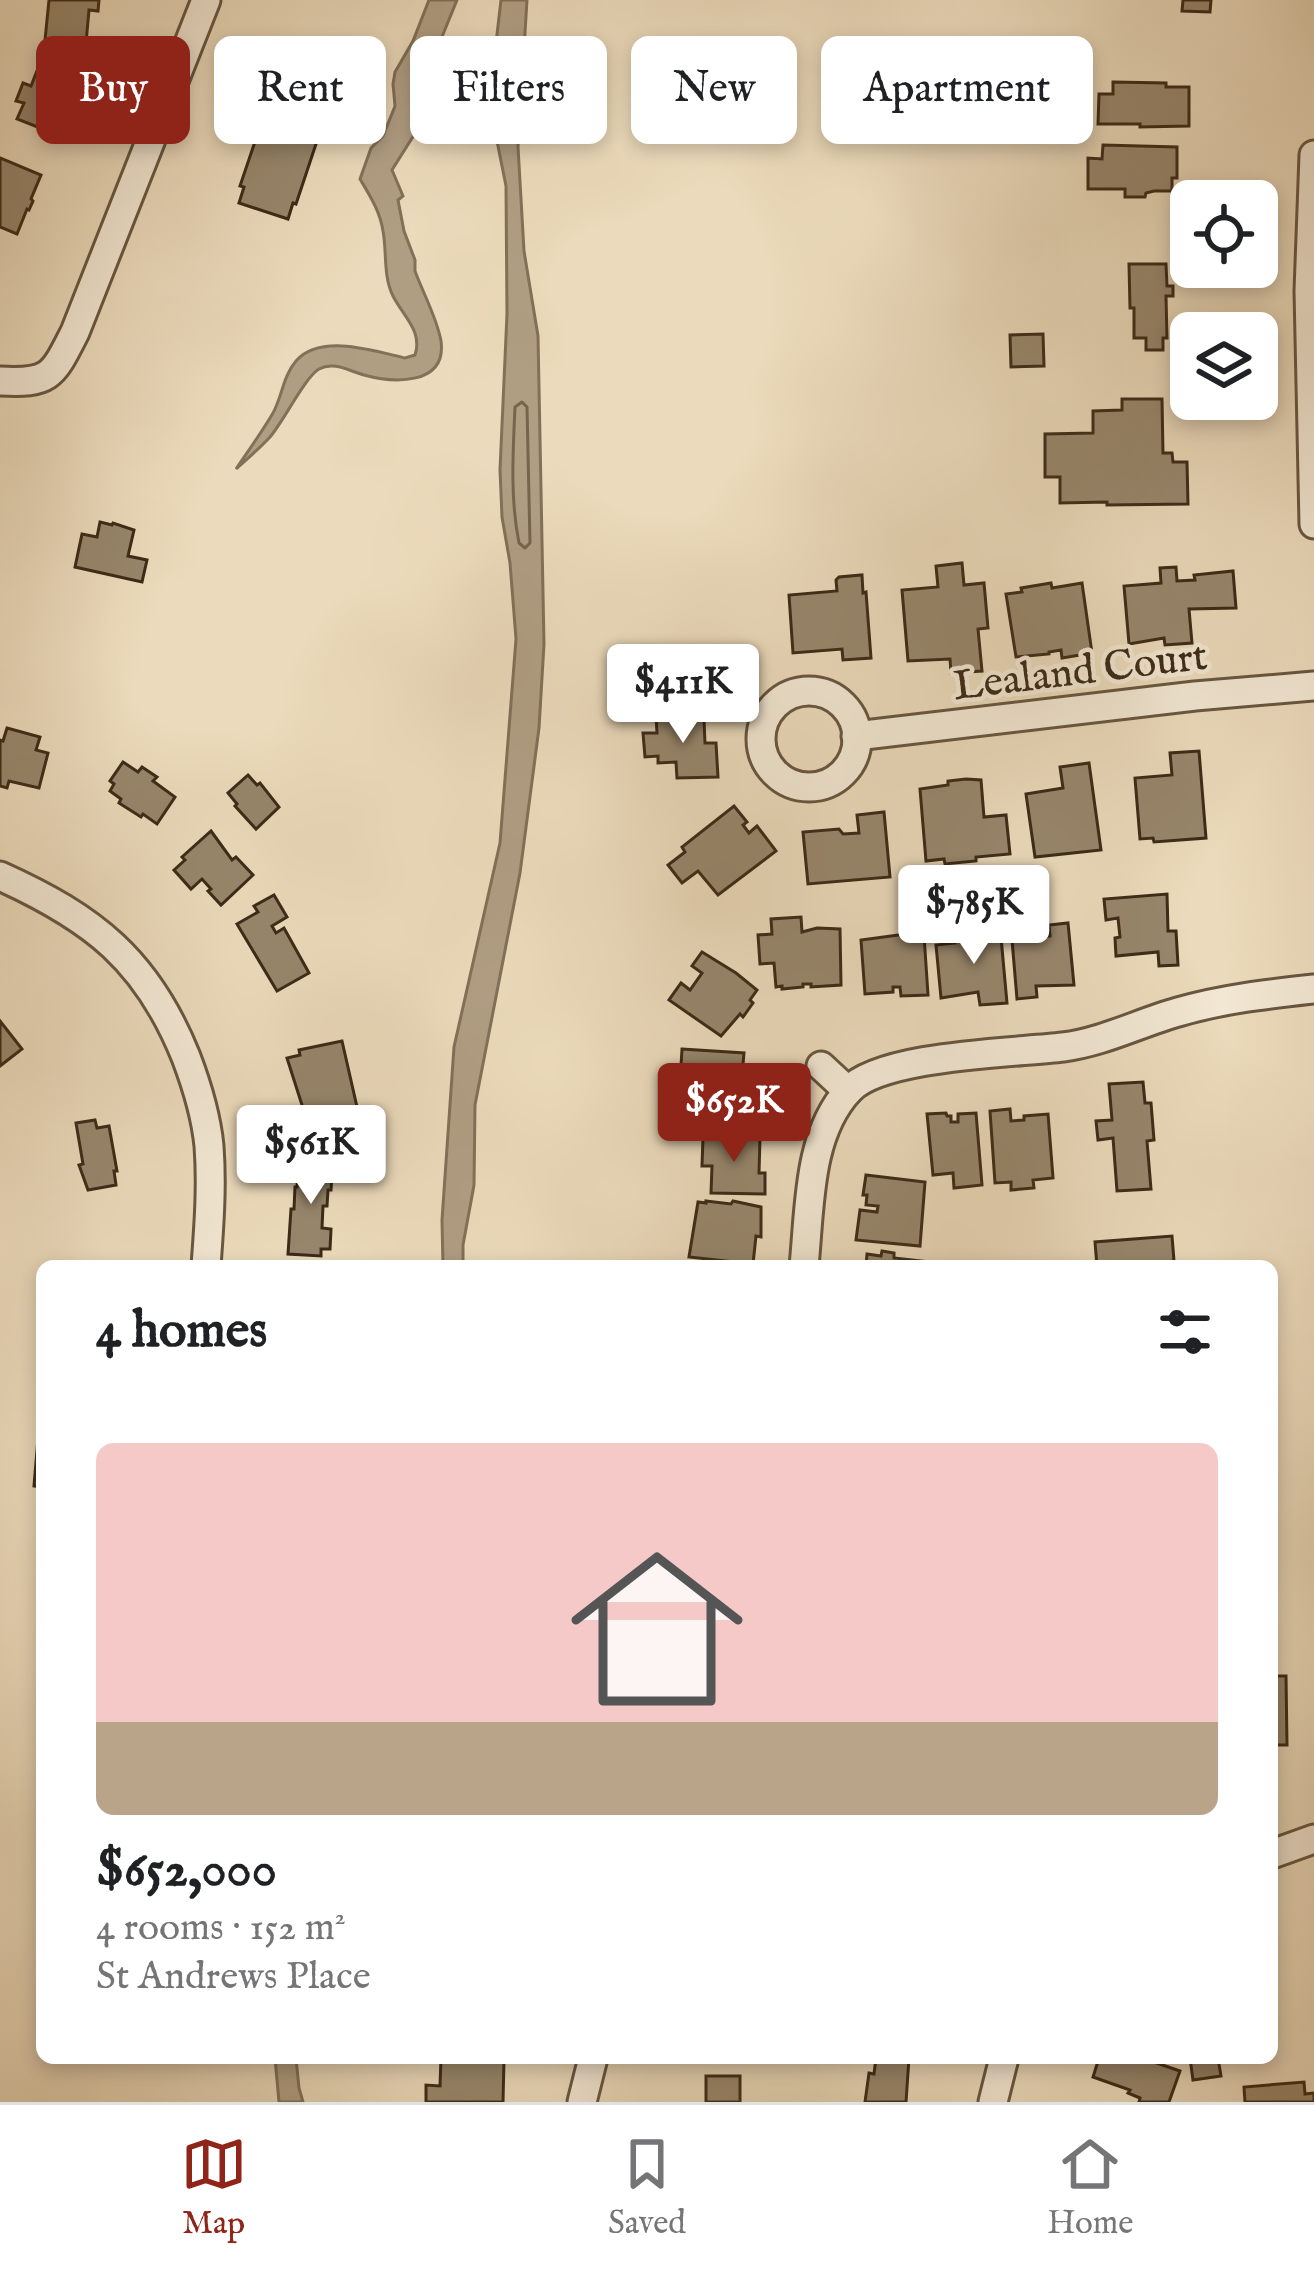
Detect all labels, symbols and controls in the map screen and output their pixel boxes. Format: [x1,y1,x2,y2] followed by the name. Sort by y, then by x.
[36,36,190,144] chip: Buy
[214,36,386,144] chip: Rent
[410,36,607,144] chip: Filters
[631,36,797,144] chip: New
[821,36,1093,144] chip: Apartment
[1170,180,1278,420] map controls
[1170,180,1278,288] button: locate
[1170,312,1278,420] button: layers
[950,631,1210,714] street label: Lealand Court
[599,644,767,746] pin: $411K
[634,658,732,707] text: $411K
[890,865,1058,967] pin: $785K
[925,879,1023,928] text: $785K
[650,1063,818,1165] pin: $652K
[685,1077,783,1126] text: $652K
[227,1105,395,1207] pin: $561K
[264,1119,358,1168] text: $561K
[1152,1299,1218,1365] icon: filters
[96,1300,267,1365] text: 4 homes
[549,1521,765,1737] icon: home
[96,1839,277,1904] text: $652,000
[96,1904,346,1953] text: 4 rooms · 152 m²
[96,1953,371,2002] text: St Andrews Place
[181,2131,247,2245] tab: Map
[608,2131,686,2245] tab: Saved
[1047,2131,1133,2245] tab: Home

